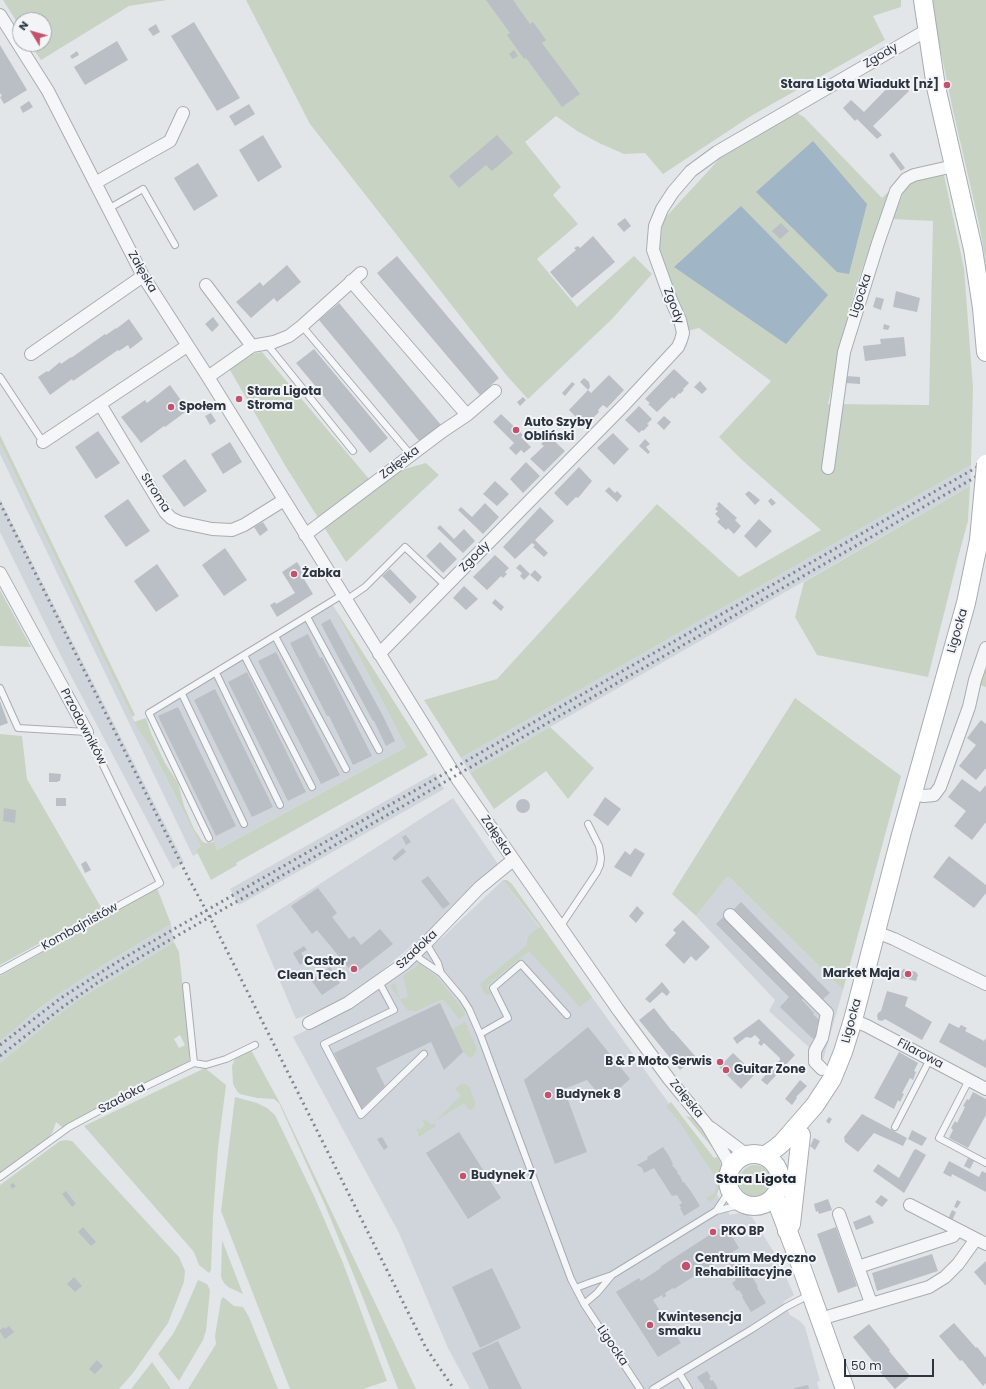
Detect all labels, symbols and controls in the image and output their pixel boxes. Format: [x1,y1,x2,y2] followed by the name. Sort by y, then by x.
[12,12,52,52] north arrow
[14,17,32,34] text: N
[861,40,901,72] street label: Zgody
[780,78,939,92] place label: Stara Ligota Wiadukt [nż]
[942,80,952,90] marker: Stara Ligota Wiadukt [nż]
[124,249,160,295] street label: Załęska
[847,272,875,320] street label: Ligocka
[660,286,686,326] street label: Zgody
[247,385,321,413] place label: Stara Ligota Stroma
[234,394,244,404] marker: Stara Ligota Stroma
[179,400,226,414] place label: Społem
[166,402,176,412] marker: Społem
[524,416,593,444] place label: Auto Szyby Obliński
[511,425,521,435] marker: Auto Szyby Obliński
[377,444,423,482] street label: Załęska
[137,471,173,515] street label: Stroma
[457,539,493,575] street label: Zgody
[302,567,341,581] place label: Żabka
[289,569,299,579] marker: Żabka
[945,607,971,655] street label: Ligocka
[57,686,109,768] street label: Przodowników
[477,813,515,859] street label: Załęska
[39,900,121,954] street label: Kombajnistów
[394,927,440,973] street label: Szadoka
[277,955,346,983] place label: Castor Clean Tech
[349,964,359,974] marker: Castor Clean Tech
[823,967,900,981] place label: Market Maja
[903,969,913,979] marker: Market Maja
[839,997,865,1045] street label: Ligocka
[894,1036,946,1072] street label: Filarowa
[605,1055,712,1069] place label: B & P Moto Serwis
[715,1057,725,1067] marker: B & P Moto Serwis
[734,1063,806,1077] place label: Guitar Zone
[721,1065,731,1075] marker: Guitar Zone
[666,1077,706,1121] street label: Załęska
[96,1081,148,1117] street label: Szadoka
[556,1088,621,1102] place label: Budynek 8
[543,1090,553,1100] marker: Budynek 8
[471,1169,535,1183] place label: Budynek 7
[458,1171,468,1181] marker: Budynek 7
[716,1172,796,1188] district label: Stara Ligota
[721,1225,764,1239] place label: PKO BP
[708,1227,718,1237] marker: PKO BP
[695,1252,816,1280] place label: Centrum Medyczno Rehabilitacyjne
[680,1260,692,1272] marker: Centrum Medyczno Rehabilitacyjne
[658,1311,742,1339] place label: Kwintesencja smaku
[645,1320,655,1330] marker: Kwintesencja smaku
[593,1323,631,1369] street label: Ligocka
[846,1351,936,1377] scale bar
[851,1357,882,1374] text: 50 m

